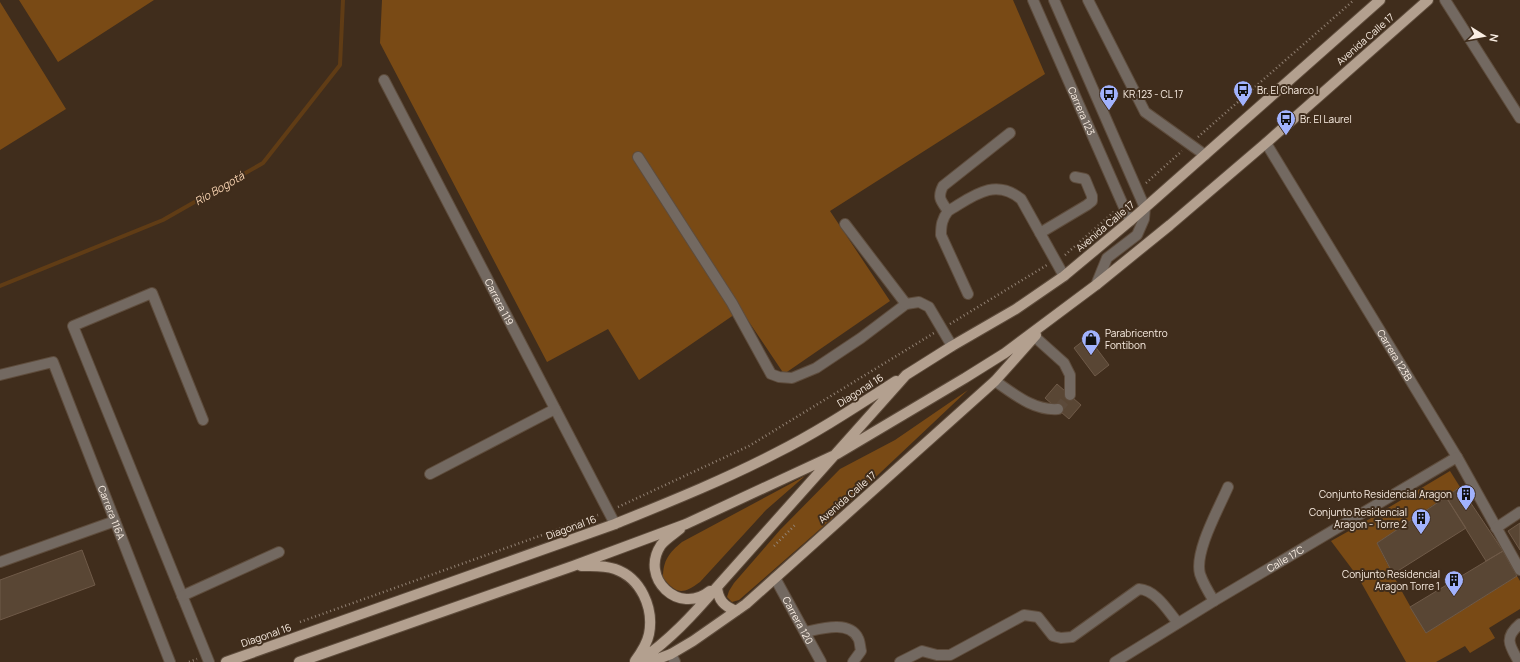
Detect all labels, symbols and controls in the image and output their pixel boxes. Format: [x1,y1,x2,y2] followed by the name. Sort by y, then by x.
[1333,10,1397,68] street label: Avenida Calle 17
[1464,16,1504,56] north arrow
[1486,33,1502,43] text: N
[1232,79,1254,107] bus stop icon: Br. El Charco I
[1098,83,1120,111] bus stop icon: KR 123 - CL 17
[1257,83,1318,97] place label: Br. El Charco I
[1065,84,1098,137] street label: Carrera 123
[1123,87,1183,101] place label: KR 123 - CL 17
[1275,108,1297,136] bus stop icon: Br. El Laurel
[1300,112,1352,126] place label: Br. El Laurel
[191,167,247,208] water label: Río Bogotá
[1073,197,1137,255] street label: Avenida Calle 17
[481,276,517,328] street label: Carrera 119
[1105,326,1168,352] place label: Parabricentro Fontibon
[1374,326,1416,383] street label: Carrera 123B
[1080,328,1102,356] shop icon: Parabricentro Fontibon
[834,370,886,410] street label: Diagonal 16
[815,468,879,526] street label: Avenida Calle 17
[95,483,129,542] street label: Carrera 116A
[1455,483,1477,511] building icon: Conjunto Residencial Aragon
[1319,487,1452,501] place label: Conjunto Residencial Aragon
[1309,505,1407,531] place label: Conjunto Residencial Aragon - Torre 2
[1410,507,1432,535] building icon: Conjunto Residencial Aragon - Torre 2
[544,511,598,543] street label: Diagonal 16
[1264,542,1307,575] street label: Calle 17C
[1342,567,1440,593] place label: Conjunto Residencial Aragon Torre 1
[1443,569,1465,597] building icon: Conjunto Residencial Aragon Torre 1
[779,594,817,646] street label: Carrera 120
[239,620,293,650] street label: Diagonal 16

